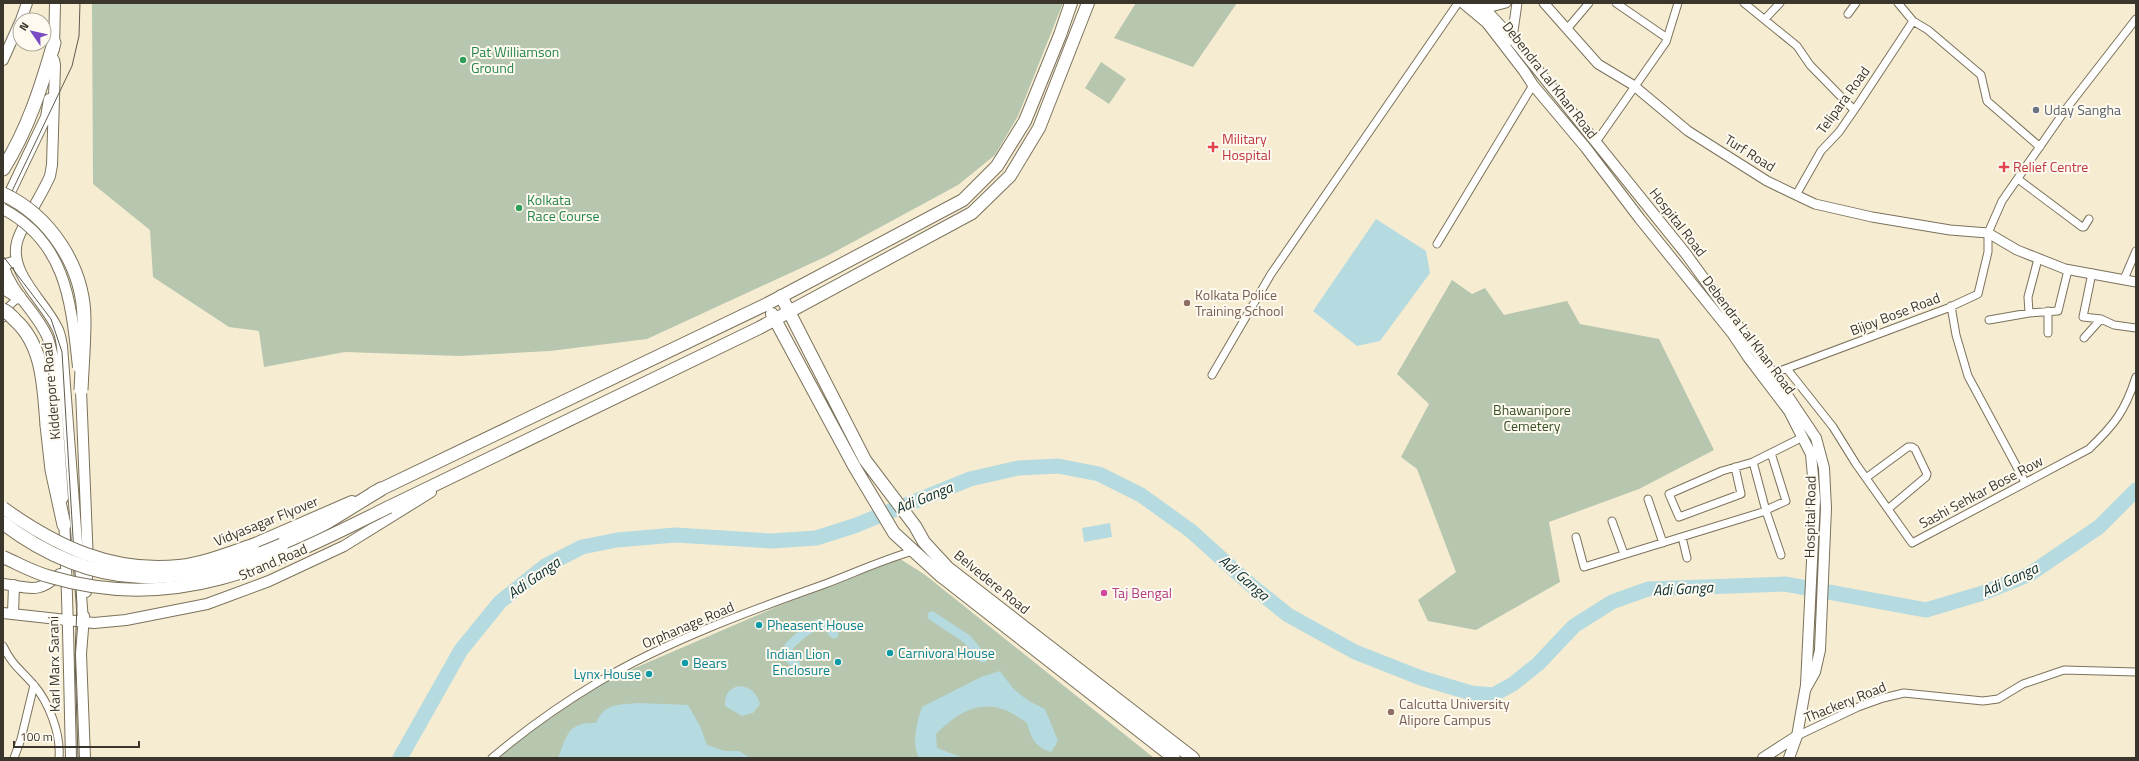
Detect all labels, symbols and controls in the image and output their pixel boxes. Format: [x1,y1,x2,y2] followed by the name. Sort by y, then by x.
[12,12,52,52] north arrow
[1498,17,1603,143] street label: Debendra Lal Khan Road
[15,19,32,34] text: N
[471,41,559,78] place label: Pat Williamson Ground
[458,55,468,65] marker: Pat Williamson Ground
[1811,62,1874,138] street label: Telipara Road
[2044,99,2121,120] place label: Uday Sangha
[2031,105,2041,115] marker: Uday Sangha
[1222,128,1271,165] place label: Military Hospital
[1721,129,1780,176] street label: Turf Road
[1207,141,1219,153] marker: Military Hospital
[2013,156,2088,177] place label: Relief Centre
[1998,161,2010,173] marker: Relief Centre
[1645,183,1712,261] street label: Hospital Road
[527,189,600,226] place label: Kolkata Race Course
[514,203,524,213] marker: Kolkata Race Course
[1698,271,1801,398] street label: Debendra Lal Khan Road
[1195,284,1284,321] place label: Kolkata Police Training School
[1847,287,1943,340] street label: Bijoy Bose Road
[1182,298,1192,308] marker: Kolkata Police Training School
[36,341,65,441] street label: Kidderpore Road
[1493,399,1571,436] park label: Bhawanipore Cemetery
[1915,450,2047,533] street label: Sashi Sehkar Bose Row
[892,475,957,519] water label: Adi Ganga
[1798,476,1821,558] street label: Hospital Road
[210,490,321,551] street label: Vidyasagar Flyover
[235,538,310,585] street label: Strand Road
[950,544,1035,619] street label: Belvedere Road
[1214,549,1276,607] water label: Adi Ganga
[502,550,566,604] water label: Adi Ganga
[1978,556,2043,603] water label: Adi Ganga
[1652,575,1715,602] water label: Adi Ganga
[1112,582,1172,603] place label: Taj Bengal
[1099,588,1109,598] marker: Taj Bengal
[639,596,737,653] street label: Orphanage Road
[767,614,864,635] place label: Pheasent House
[42,616,65,712] street label: Karl Marx Sarani
[754,620,764,630] marker: Pheasent House
[898,642,995,663] place label: Carnivora House
[766,643,830,680] place label: Indian Lion Enclosure
[885,648,895,658] marker: Carnivora House
[693,652,727,673] place label: Bears
[833,657,843,667] marker: Indian Lion Enclosure
[680,658,690,668] marker: Bears
[573,663,641,684] place label: Lynx House
[644,669,654,679] marker: Lynx House
[1801,676,1889,727] street label: Thackery Road
[1399,693,1510,730] place label: Calcutta University Alipore Campus
[1386,707,1396,717] marker: Calcutta University Alipore Campus
[14,723,139,749] scale bar
[20,727,53,746] text: 100 m

